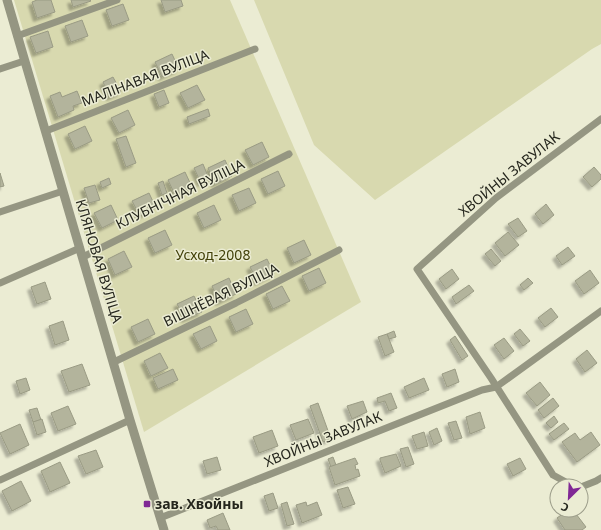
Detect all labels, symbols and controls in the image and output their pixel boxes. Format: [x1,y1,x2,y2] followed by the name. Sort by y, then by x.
[78,44,211,111] street label: МАЛІНАВАЯ ВУЛІЦА
[454,127,564,220] street label: ХВОЙНЫ ЗАВУЛАК
[112,154,247,233] street label: КЛУБНІЧНАЯ ВУЛІЦА
[72,197,127,325] street label: КЛЯНОВАЯ ВУЛІЦА
[176,245,250,264] park label: Усход-2008
[160,258,282,331] street label: ВІШНЁВАЯ ВУЛІЦА
[261,406,385,471] street label: ХВОЙНЫ ЗАВУЛАК
[549,478,589,518] north arrow
[155,494,243,513] place label: зав. Хвойны
[142,499,152,509] marker: зав. Хвойны
[558,499,571,516] text: С

